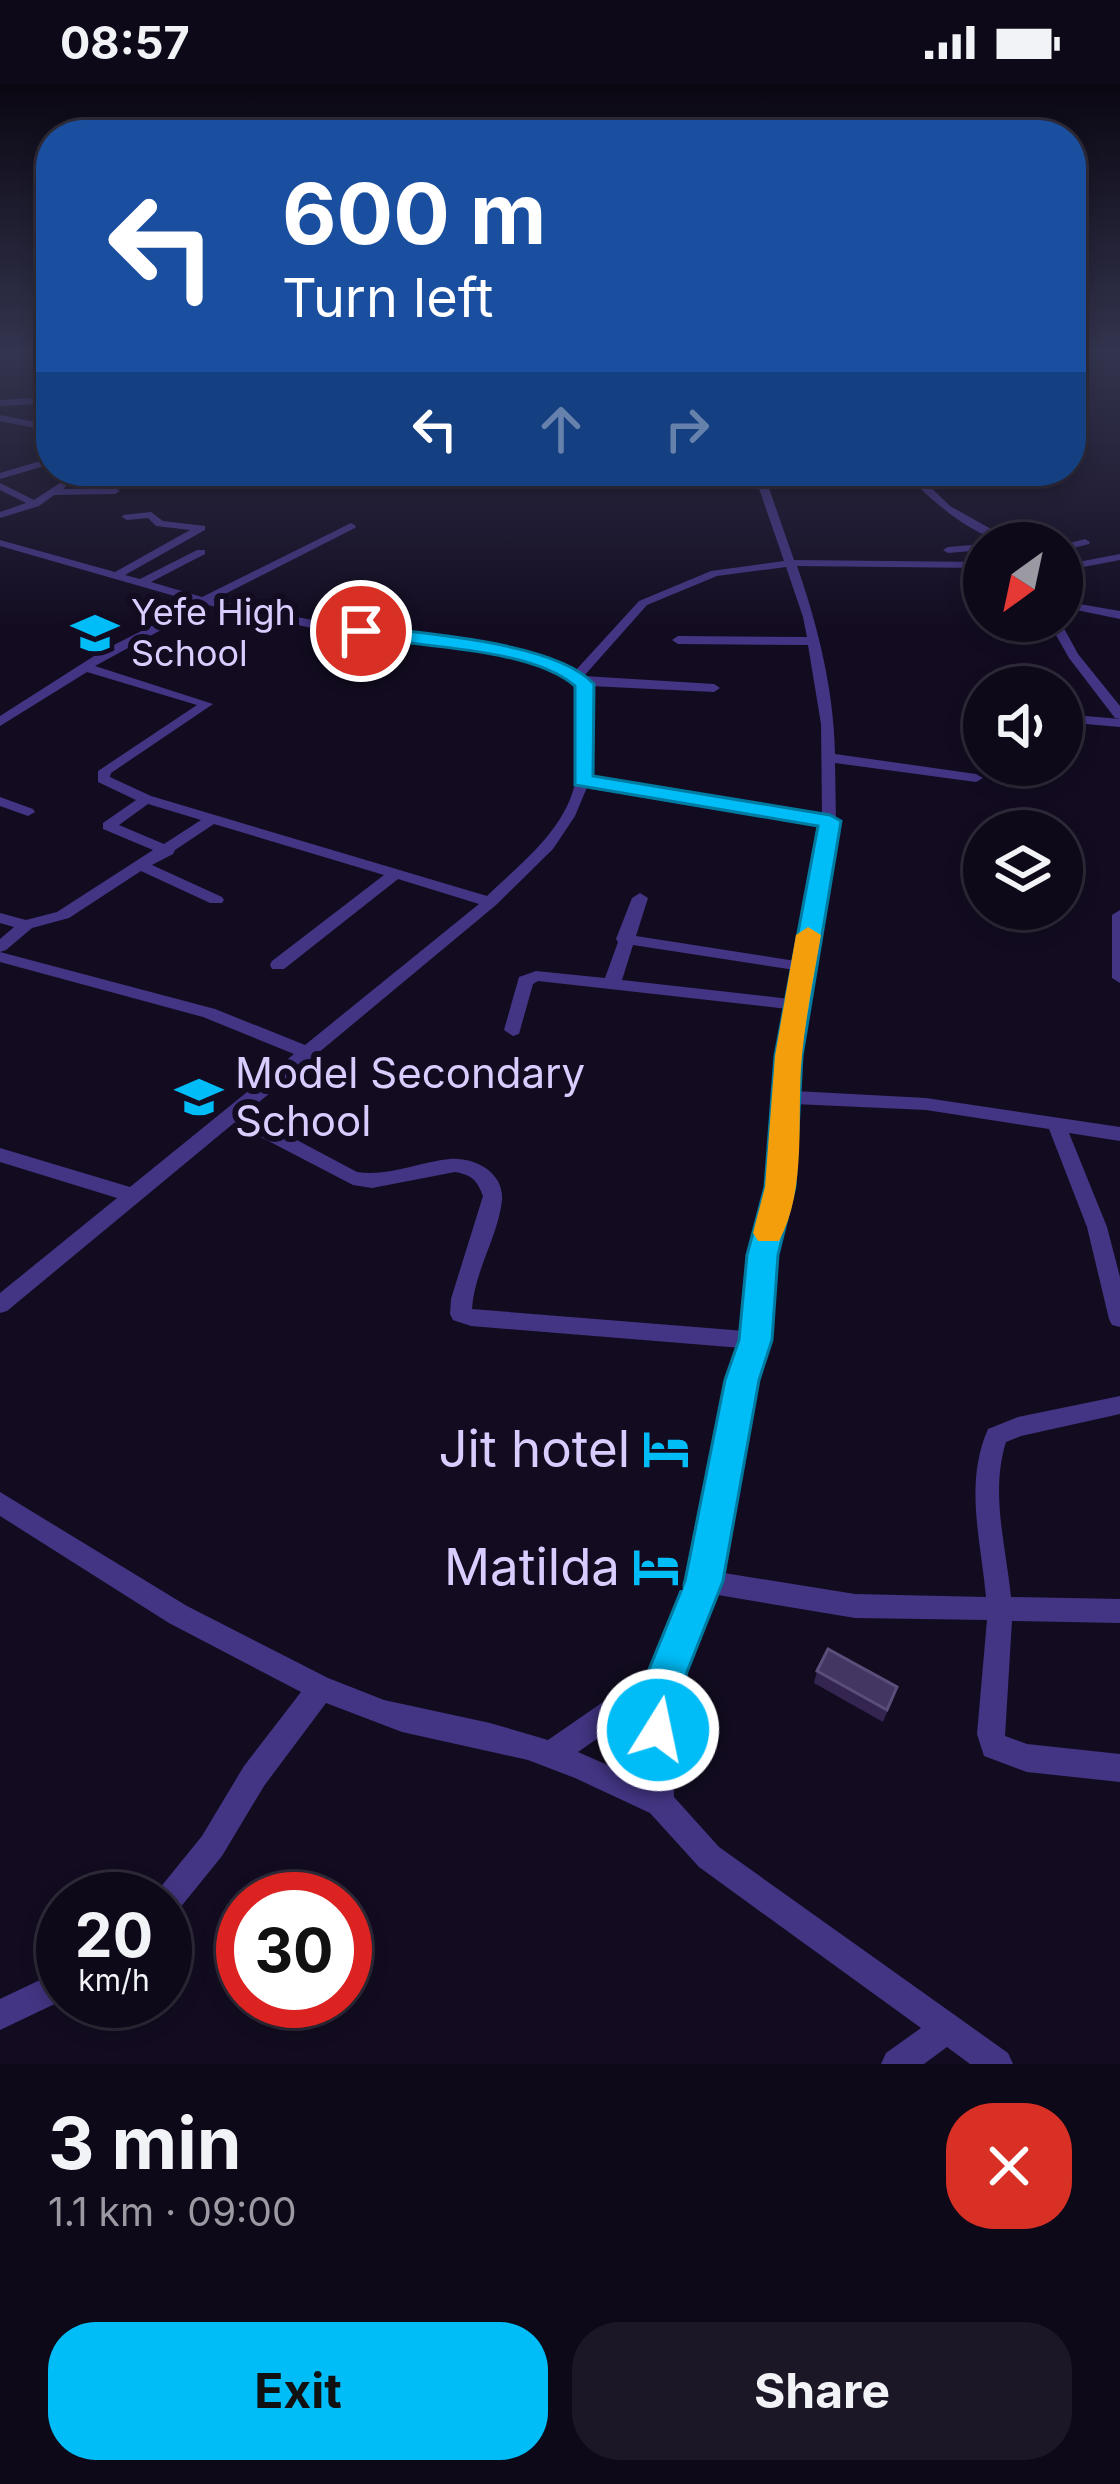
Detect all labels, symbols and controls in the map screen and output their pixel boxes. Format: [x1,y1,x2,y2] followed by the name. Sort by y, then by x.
[60,15,190,70] text: 08:57
[282,163,546,264] text: 600 m
[84,168,240,324] icon: left
[282,265,493,330] text: Turn left
[402,396,468,462] icon: left
[528,396,594,462] icon: ahead
[654,396,720,462] icon: right
[963,522,1083,642] north arrow
[963,522,1083,930] map controls
[310,580,412,682] pin
[131,590,296,675] place label: Yefe High School
[328,598,394,664] icon: arrive
[70,608,120,658] school or university icon: Yefe High School
[963,666,1083,786] button: sound
[963,810,1083,930] button: layers
[235,1047,585,1146] place label: Model Secondary School
[174,1072,224,1122] school or university icon: Model Secondary School
[439,1418,630,1479] place label: Jit hotel
[641,1424,691,1474] hotel icon: Jit hotel
[444,1536,620,1597] place label: Matilda
[631,1542,681,1592] hotel icon: Matilda
[595,1667,721,1793] position arrow
[216,1872,372,2028] speed limit sign: 30
[75,1899,153,1971] text: 20
[78,1962,150,1998] text: km/h
[48,2099,242,2186] text: 3 min
[946,2103,1072,2229] button: close
[48,2188,297,2235] text: 1.1 km · 09:00
[48,2322,548,2460] button: Exit
[572,2322,1072,2460] button: Share

